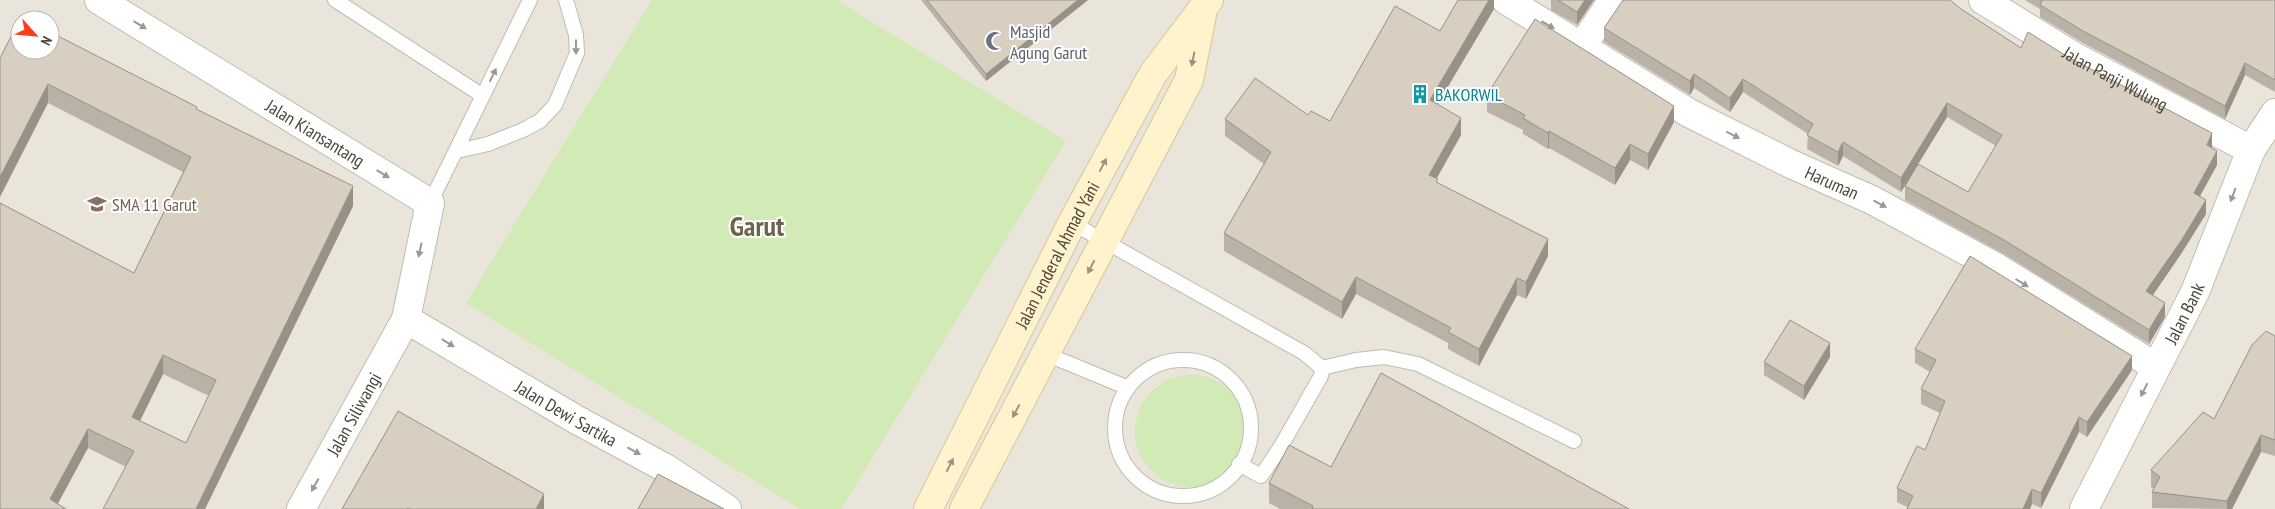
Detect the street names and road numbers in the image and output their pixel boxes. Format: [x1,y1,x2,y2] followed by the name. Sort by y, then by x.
[2058,40,2172,116] street label: Jalan Panji Wulung
[261,93,369,172] street label: Jalan Kiansantang
[1802,160,1862,204] street label: Haruman
[1009,177,1104,333] street label: Jalan Jenderal Ahmad Yani
[2159,279,2209,348] street label: Jalan Bank
[321,368,386,461] street label: Jalan Siliwangi
[511,374,621,451] street label: Jalan Dewi Sartika

